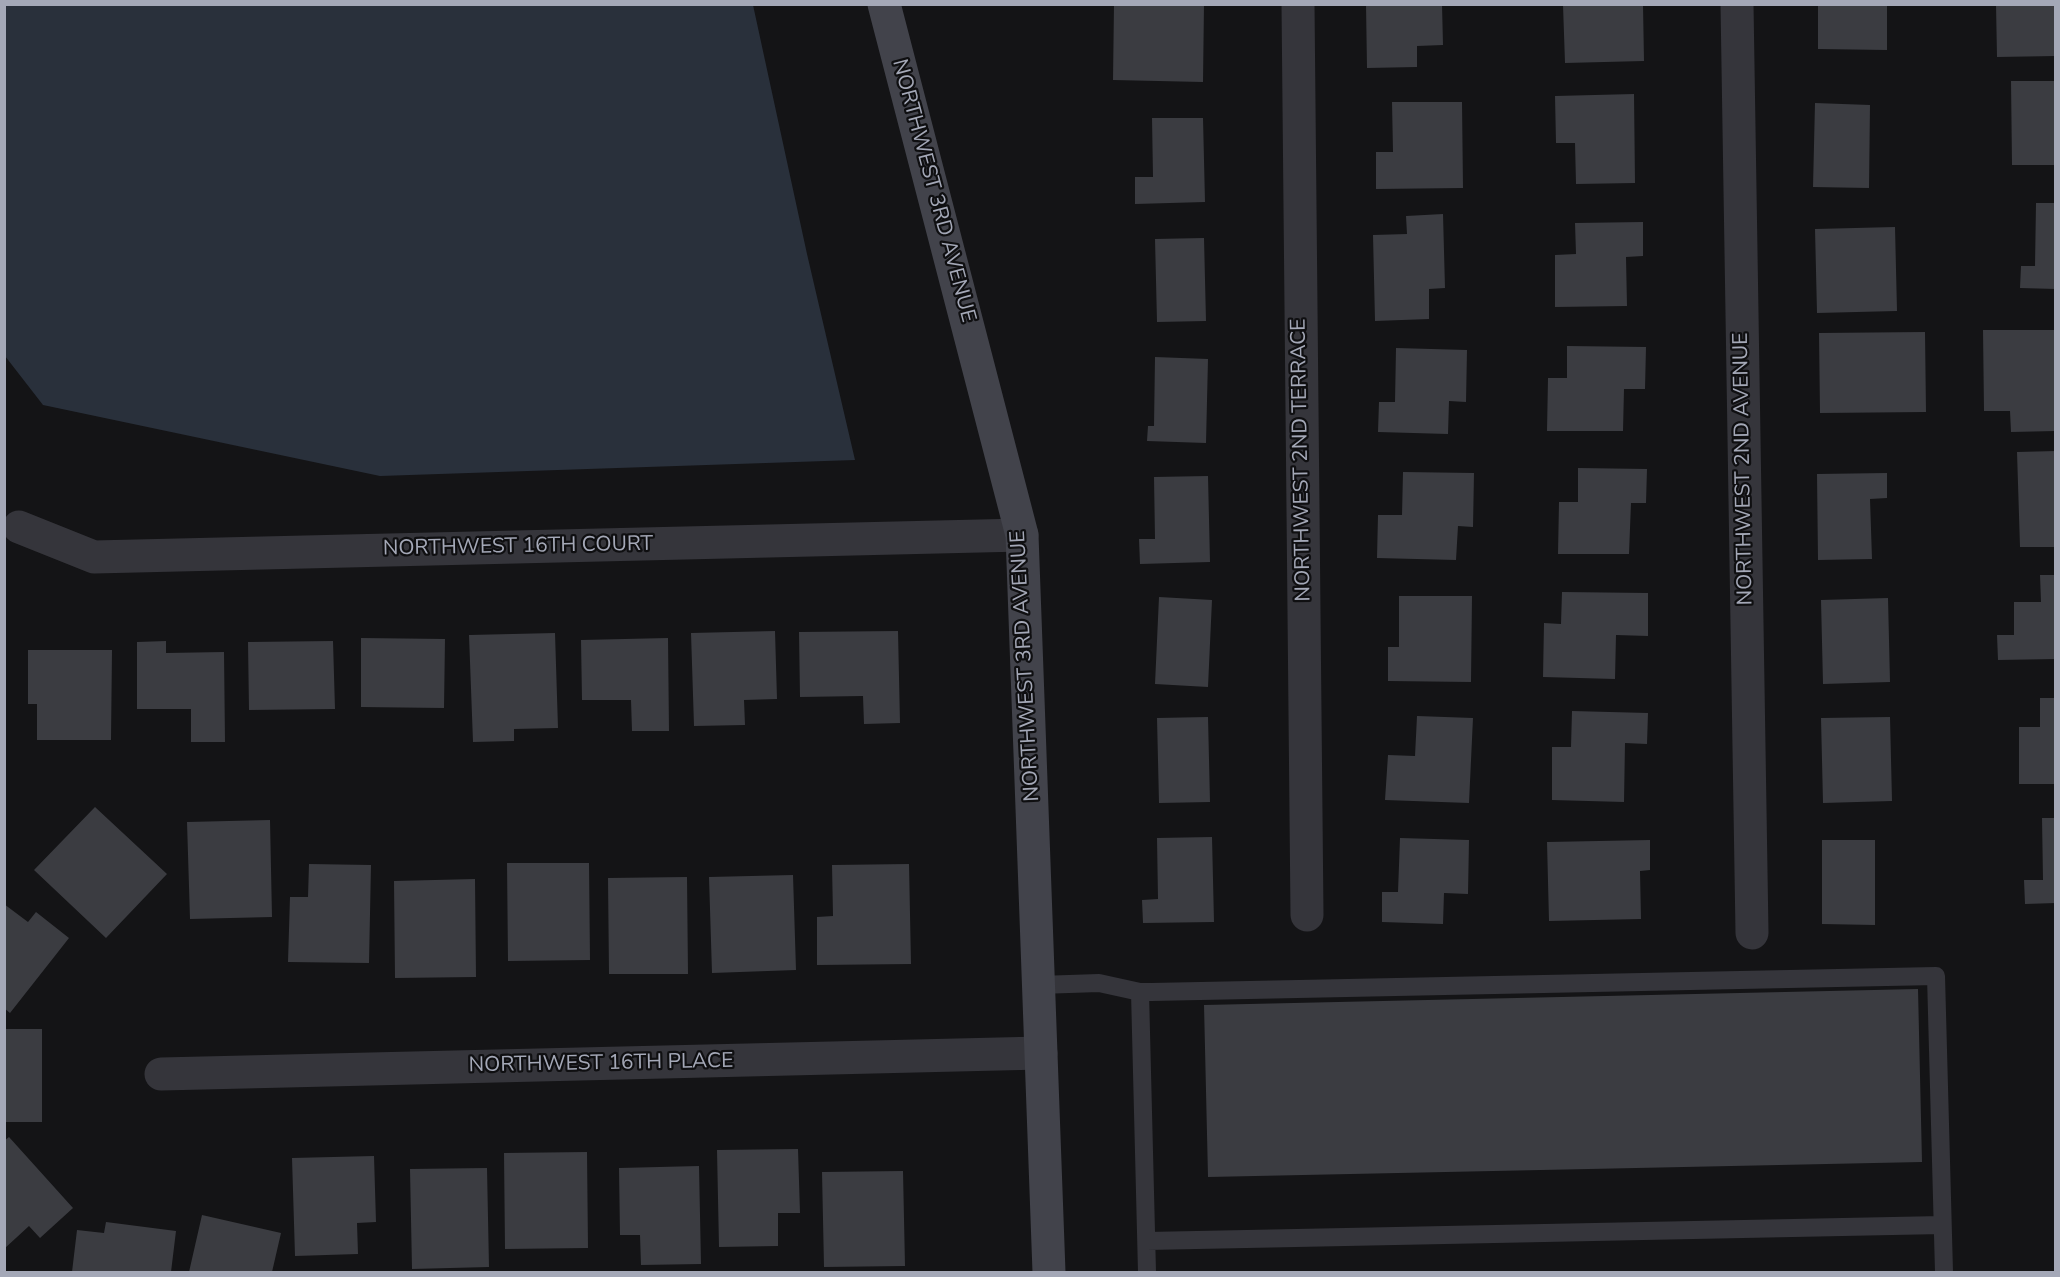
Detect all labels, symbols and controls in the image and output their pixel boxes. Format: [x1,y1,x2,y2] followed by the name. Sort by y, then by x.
[886,57,980,325] street label: NORTHWEST 3RD AVENUE
[1287,318,1317,602] street label: NORTHWEST 2ND TERRACE
[1729,332,1759,606] street label: NORTHWEST 2ND AVENUE
[1006,530,1046,802] street label: NORTHWEST 3RD AVENUE
[383,532,653,562] street label: NORTHWEST 16TH COURT
[468,1049,734,1079] street label: NORTHWEST 16TH PLACE

